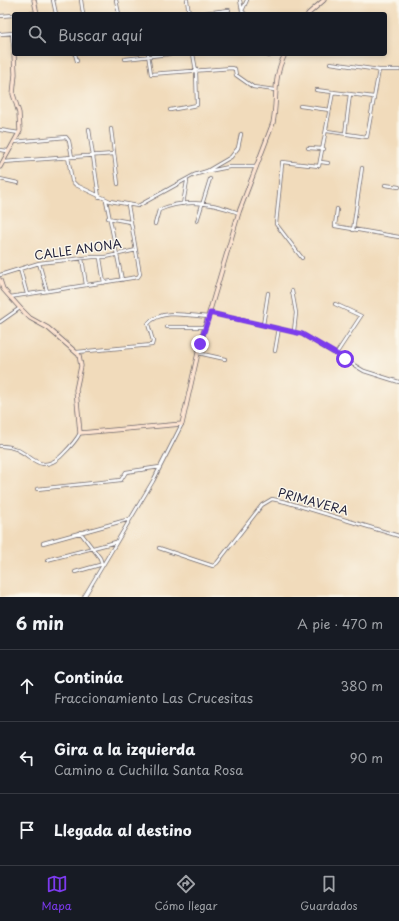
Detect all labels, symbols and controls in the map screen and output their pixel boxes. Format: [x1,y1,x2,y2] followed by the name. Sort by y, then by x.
[12,12,387,56] search box
[26,23,48,45] icon: search
[58,23,142,46] text: Buscar aquí
[33,234,123,264] street label: CALLE ANONA
[191,335,209,353] route end
[336,350,354,368] route start
[276,483,351,519] street label: PRIMAVERA
[16,610,64,636] text: 6 min
[297,614,383,633] text: A pie · 470 m
[54,665,123,688] text: Continúa
[16,675,38,697] icon: ahead
[340,676,383,695] text: 380 m
[54,688,253,707] text: Fraccionamiento Las Crucesitas
[54,737,195,760] text: Gira a la izquierda
[16,747,38,769] icon: left
[350,748,383,767] text: 90 m
[54,760,243,779] text: Camino a Cuchilla Santa Rosa
[54,818,192,841] text: Llegada al destino
[16,819,38,841] icon: arrive
[41,873,72,914] tab: Mapa
[155,873,217,914] tab: Cómo llegar
[300,873,358,914] tab: Guardados

